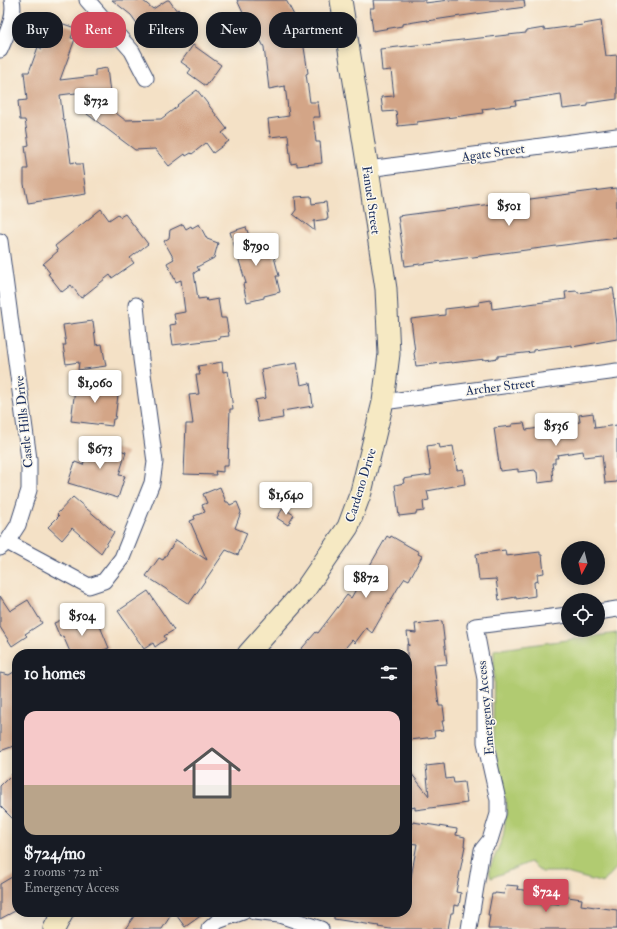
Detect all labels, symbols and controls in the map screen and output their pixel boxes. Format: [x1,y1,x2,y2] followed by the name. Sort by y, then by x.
[12,12,63,48] chip: Buy
[71,12,126,48] chip: Rent
[134,12,198,48] chip: Filters
[206,12,261,48] chip: New
[269,12,357,48] chip: Apartment
[72,88,120,122] pin: $732
[84,93,108,109] text: $732
[459,141,526,165] street label: Agate Street
[358,165,384,236] street label: Fanuel Street
[485,193,533,227] pin: $501
[497,198,521,214] text: $501
[232,233,280,267] pin: $790
[243,238,269,254] text: $790
[62,370,128,404] pin: $1,060
[11,374,37,469] street label: Castle Hills Drive
[78,375,112,391] text: $1,060
[464,375,536,399] street label: Archer Street
[532,413,580,447] pin: $536
[544,418,568,434] text: $536
[76,436,124,470] pin: $673
[88,441,112,457] text: $673
[342,446,380,524] street label: Cardeno Drive
[253,482,319,516] pin: $1,640
[268,487,304,503] text: $1,640
[561,541,605,585] north arrow
[561,541,605,637] map controls
[342,565,390,599] pin: $872
[353,570,379,586] text: $872
[561,593,605,637] button: locate
[58,603,106,637] pin: $504
[69,608,95,624] text: $504
[474,659,499,756] street label: Emergency Access
[378,662,400,684] icon: filters
[24,663,85,684] text: 10 homes
[176,737,248,809] icon: home
[24,843,85,864] text: $724/mo
[24,864,102,880] text: 2 rooms · 72 m²
[522,879,570,913] pin: $724
[24,880,119,896] text: Emergency Access
[533,884,559,900] text: $724

